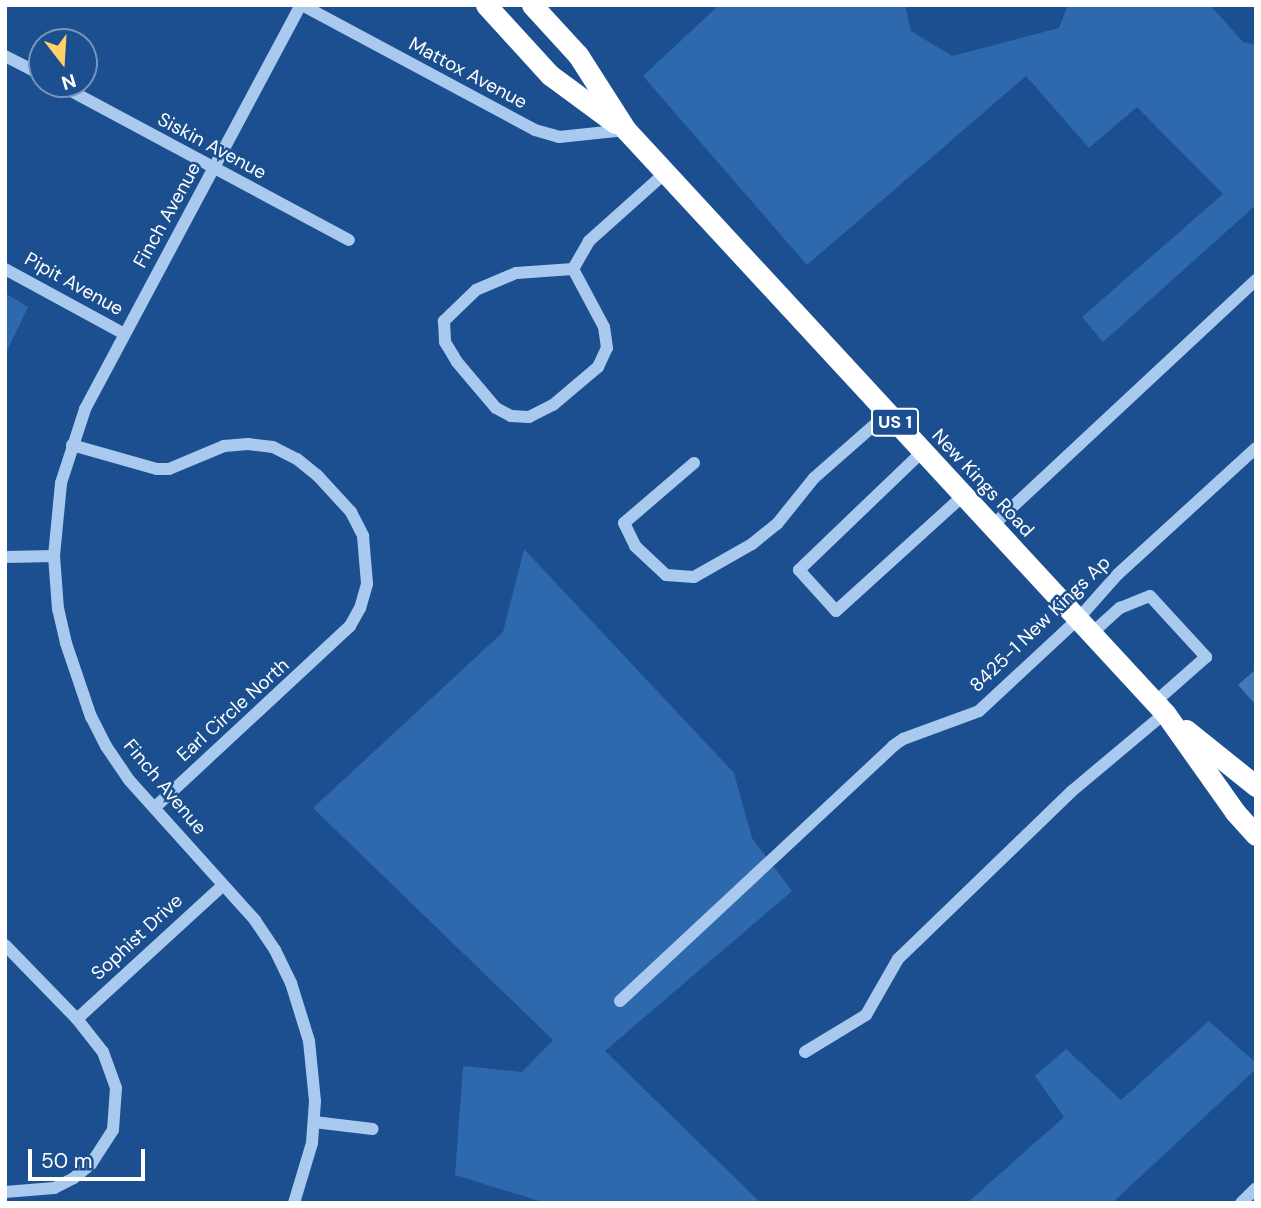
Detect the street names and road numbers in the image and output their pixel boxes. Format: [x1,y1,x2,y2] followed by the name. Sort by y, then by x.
[405,32,531,114] street label: Mattox Avenue
[154,108,270,184] street label: Siskin Avenue
[129,158,205,272] street label: Finch Avenue
[21,248,127,320] street label: Pipit Avenue
[870,408,920,436] road number: US 1
[927,424,1039,542] street label: New Kings Road
[965,551,1115,697] street label: 8425-1 New Kings Ap
[172,654,294,766] street label: Earl Circle North
[119,735,211,839] street label: Finch Avenue
[87,889,187,985] street label: Sophist Drive

